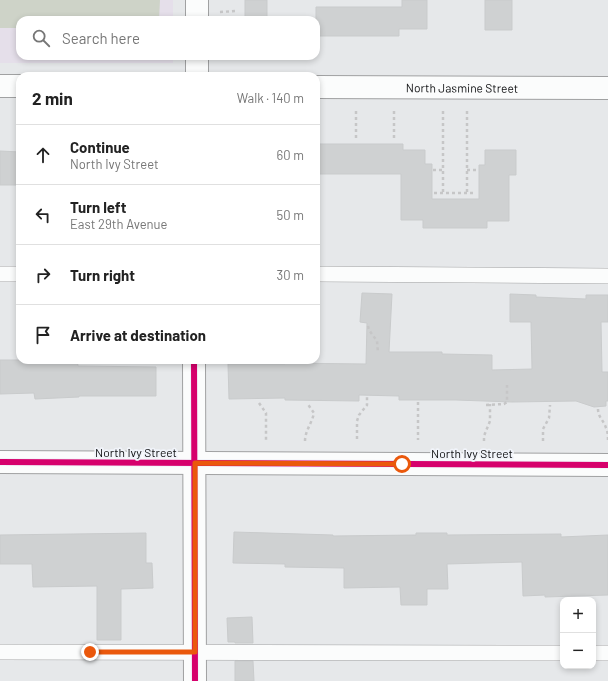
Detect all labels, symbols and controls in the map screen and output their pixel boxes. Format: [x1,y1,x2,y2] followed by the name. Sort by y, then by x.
[16,16,320,60] search box
[30,27,52,49] icon: search
[62,29,140,47] text: Search here
[406,80,518,95] street label: North Jasmine Street
[32,88,73,108] text: 2 min
[237,90,304,106] text: Walk · 140 m
[70,138,130,156] text: Continue
[32,144,54,166] icon: ahead
[277,147,304,163] text: 60 m
[70,156,159,172] text: North Ivy Street
[70,198,126,216] text: Turn left
[32,204,54,226] icon: left
[277,207,304,223] text: 50 m
[70,216,167,232] text: East 29th Avenue
[32,264,54,286] icon: right
[70,266,135,284] text: Turn right
[277,267,304,283] text: 30 m
[32,324,54,346] icon: arrive
[70,326,206,344] text: Arrive at destination
[95,445,177,459] street label: North Ivy Street
[431,446,513,460] street label: North Ivy Street
[393,455,411,473] route start
[560,597,596,669] map controls
[560,597,596,633] button: +
[560,633,596,669] button: −
[81,643,99,661] route end

